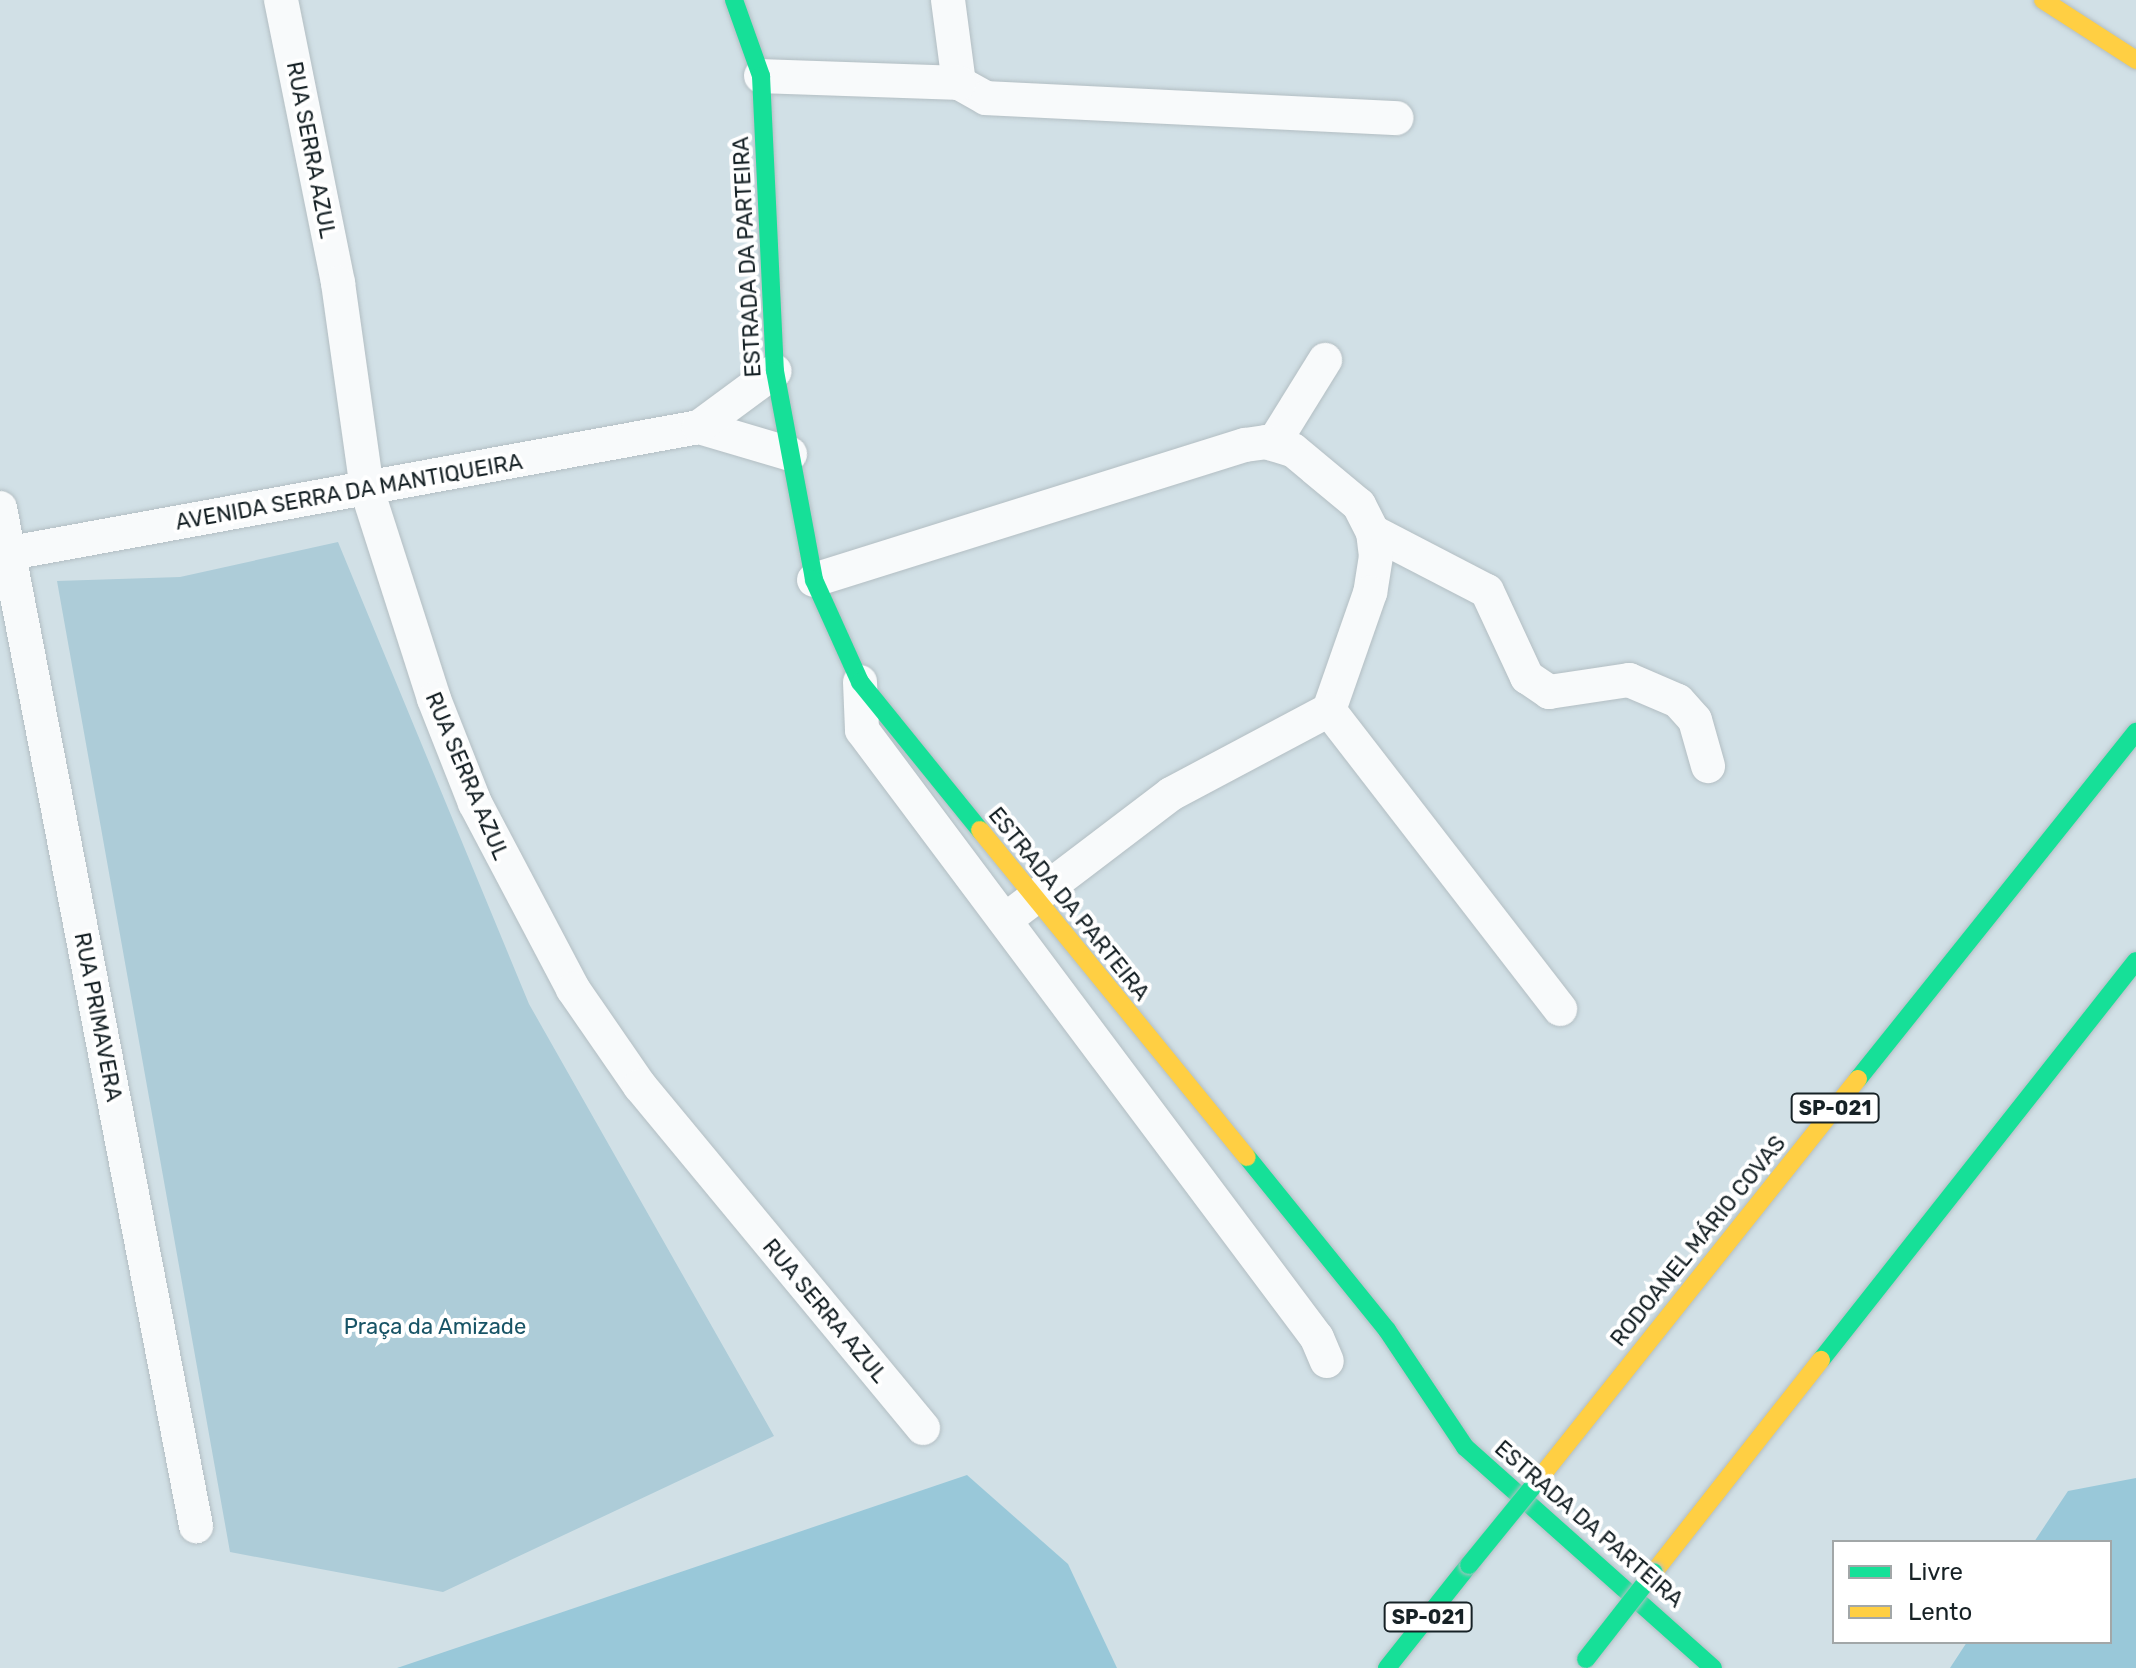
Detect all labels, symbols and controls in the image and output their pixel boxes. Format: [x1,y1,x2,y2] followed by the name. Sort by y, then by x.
[281,58,341,242] street label: RUA SERRA AZUL
[727,135,767,379] street label: ESTRADA DA PARTEIRA
[173,448,525,536] street label: AVENIDA SERRA DA MANTIQUEIRA
[419,687,515,865] street label: RUA SERRA AZUL
[983,802,1155,1006] street label: ESTRADA DA PARTEIRA
[69,930,127,1104] street label: RUA PRIMAVERA
[1789,1092,1881,1124] road number: SP-021
[1605,1130,1791,1352] street label: RODOANEL MÁRIO COVAS
[757,1233,893,1389] street label: RUA SERRA AZUL
[343,1314,527,1340] park label: Praça da Amizade
[1489,1435,1689,1613] street label: ESTRADA DA PARTEIRA
[1832,1540,2112,1644] legend
[1908,1558,1963,1586] text: Livre
[1908,1598,1972,1626] text: Lento
[1382,1601,1474,1633] road number: SP-021

